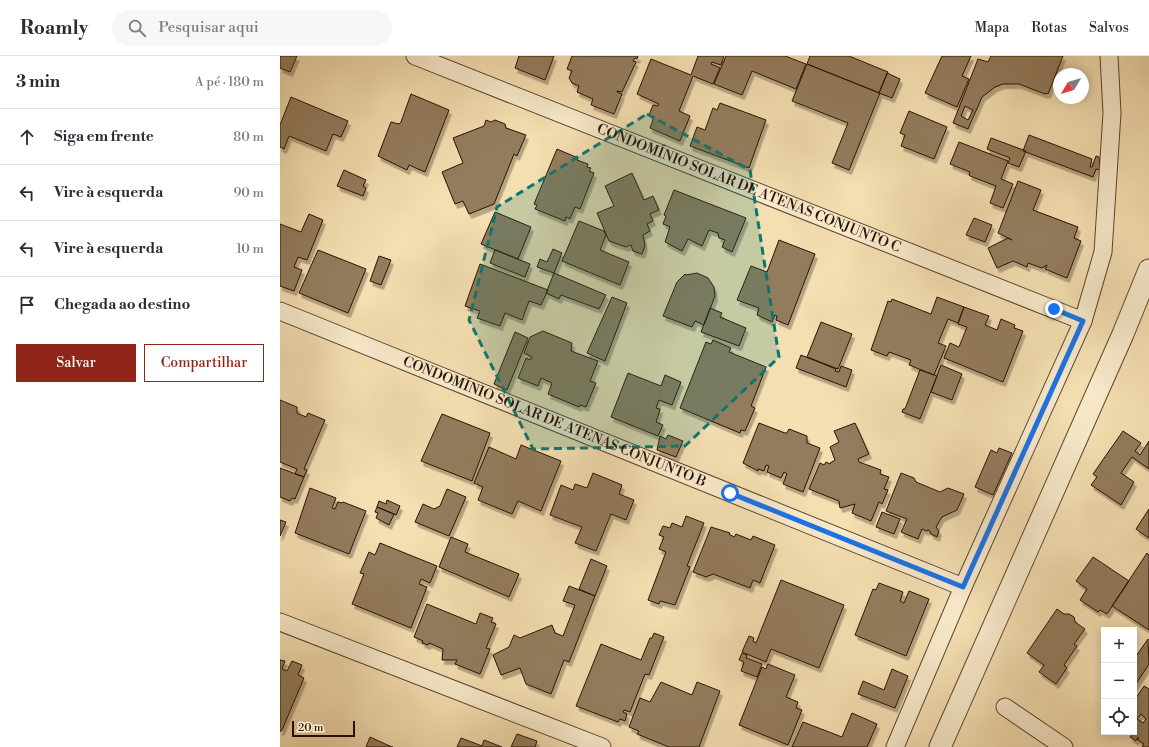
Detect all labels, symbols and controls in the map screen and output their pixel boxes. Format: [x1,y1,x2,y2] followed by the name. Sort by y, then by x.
[112,10,392,46] search box
[20,16,88,40] text: Roamly
[126,17,148,39] icon: search
[158,18,259,37] text: Pesquisar aqui
[975,19,1009,37] text: Mapa
[1031,19,1067,37] text: Rotas
[1089,19,1129,37] text: Salvos
[1053,68,1089,104] north arrow
[16,71,60,93] text: 3 min
[195,74,264,90] text: A pé · 180 m
[594,120,903,257] street label: CONDOMÍNIO SOLAR DE ATENAS CONJUNTO C
[16,126,38,148] icon: ahead
[54,127,154,146] text: Siga em frente
[233,129,264,145] text: 80 m
[16,182,38,204] icon: left
[54,183,163,202] text: Vire à esquerda
[233,185,264,201] text: 90 m
[16,238,38,260] icon: left
[54,239,163,258] text: Vire à esquerda
[236,241,264,257] text: 10 m
[16,294,38,316] icon: arrive
[54,295,190,314] text: Chegada ao destino
[1045,300,1063,318] route end
[16,344,136,382] button: Salvar
[144,344,264,382] button: Compartilhar
[400,353,709,491] street label: CONDOMÍNIO SOLAR DE ATENAS CONJUNTO B
[721,484,739,502] route start
[1101,627,1137,735] map controls
[1101,627,1137,663] button: +
[1101,663,1137,699] button: −
[1101,699,1137,735] button: locate
[292,719,355,738] scale bar
[298,721,323,735] text: 20 m

